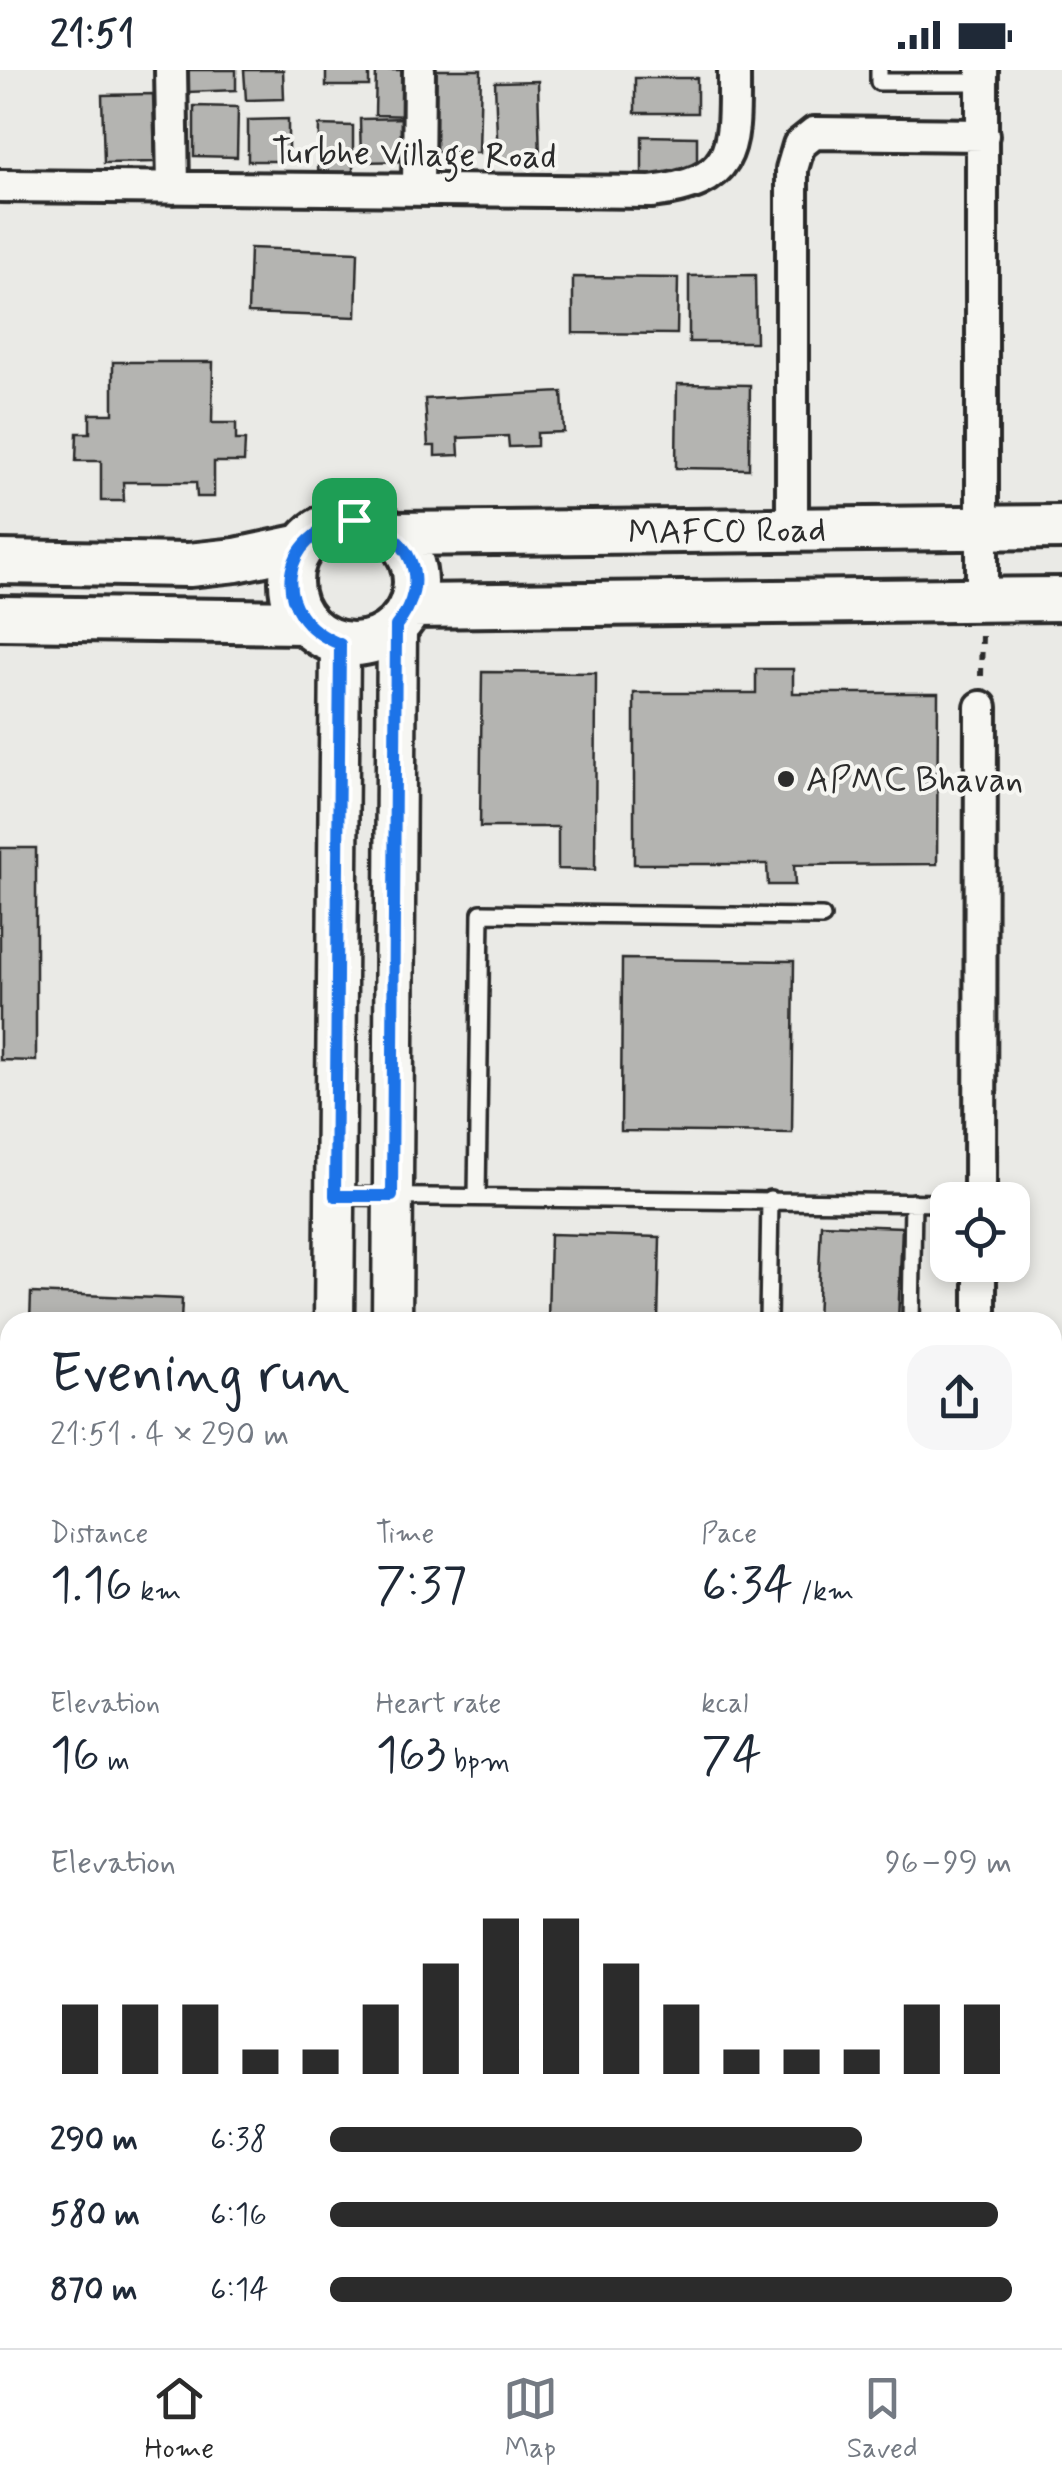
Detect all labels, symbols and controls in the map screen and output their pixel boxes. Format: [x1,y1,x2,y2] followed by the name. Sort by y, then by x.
[50,11,134,60] text: 21:51
[271,130,557,184] street label: Turbhe Village Road
[312,478,397,563] pin
[327,493,382,548] icon: arrive
[628,507,826,557] street label: MAFCO Road
[806,758,1023,804] place label: APMC Bhavan
[775,768,797,790] marker: APMC Bhavan
[930,1182,1030,1282] map controls
[930,1182,1030,1282] button: locate
[50,1340,350,1412] text: Evening run
[907,1345,1012,1450] button: share
[50,1414,289,1456] text: 21:51 · 4 × 290 m
[50,1516,148,1553] text: Distance
[376,1516,434,1553] text: Time
[701,1516,757,1553] text: Pace
[50,1553,133,1619] text: 1.16
[376,1553,467,1619] text: 7:37
[701,1553,793,1619] text: 6:34
[133,1574,181,1611] text: km
[793,1574,854,1611] text: /km
[50,1686,160,1723] text: Elevation
[376,1686,501,1723] text: Heart rate
[701,1686,748,1723] text: kcal
[50,1723,100,1789] text: 16
[376,1723,446,1789] text: 163
[701,1723,762,1789] text: 74
[100,1744,130,1781] text: m
[446,1744,510,1781] text: bpm
[50,1842,176,1884] text: Elevation
[885,1842,1012,1884] text: 96–99 m
[50,2119,138,2161] text: 290 m
[210,2119,267,2161] text: 6:38
[50,2194,140,2236] text: 580 m
[210,2194,267,2236] text: 6:16
[50,2269,138,2311] text: 870 m
[210,2269,269,2311] text: 6:14
[144,2371,214,2468] tab: Home
[503,2371,558,2468] tab: Map
[847,2371,918,2468] tab: Saved

